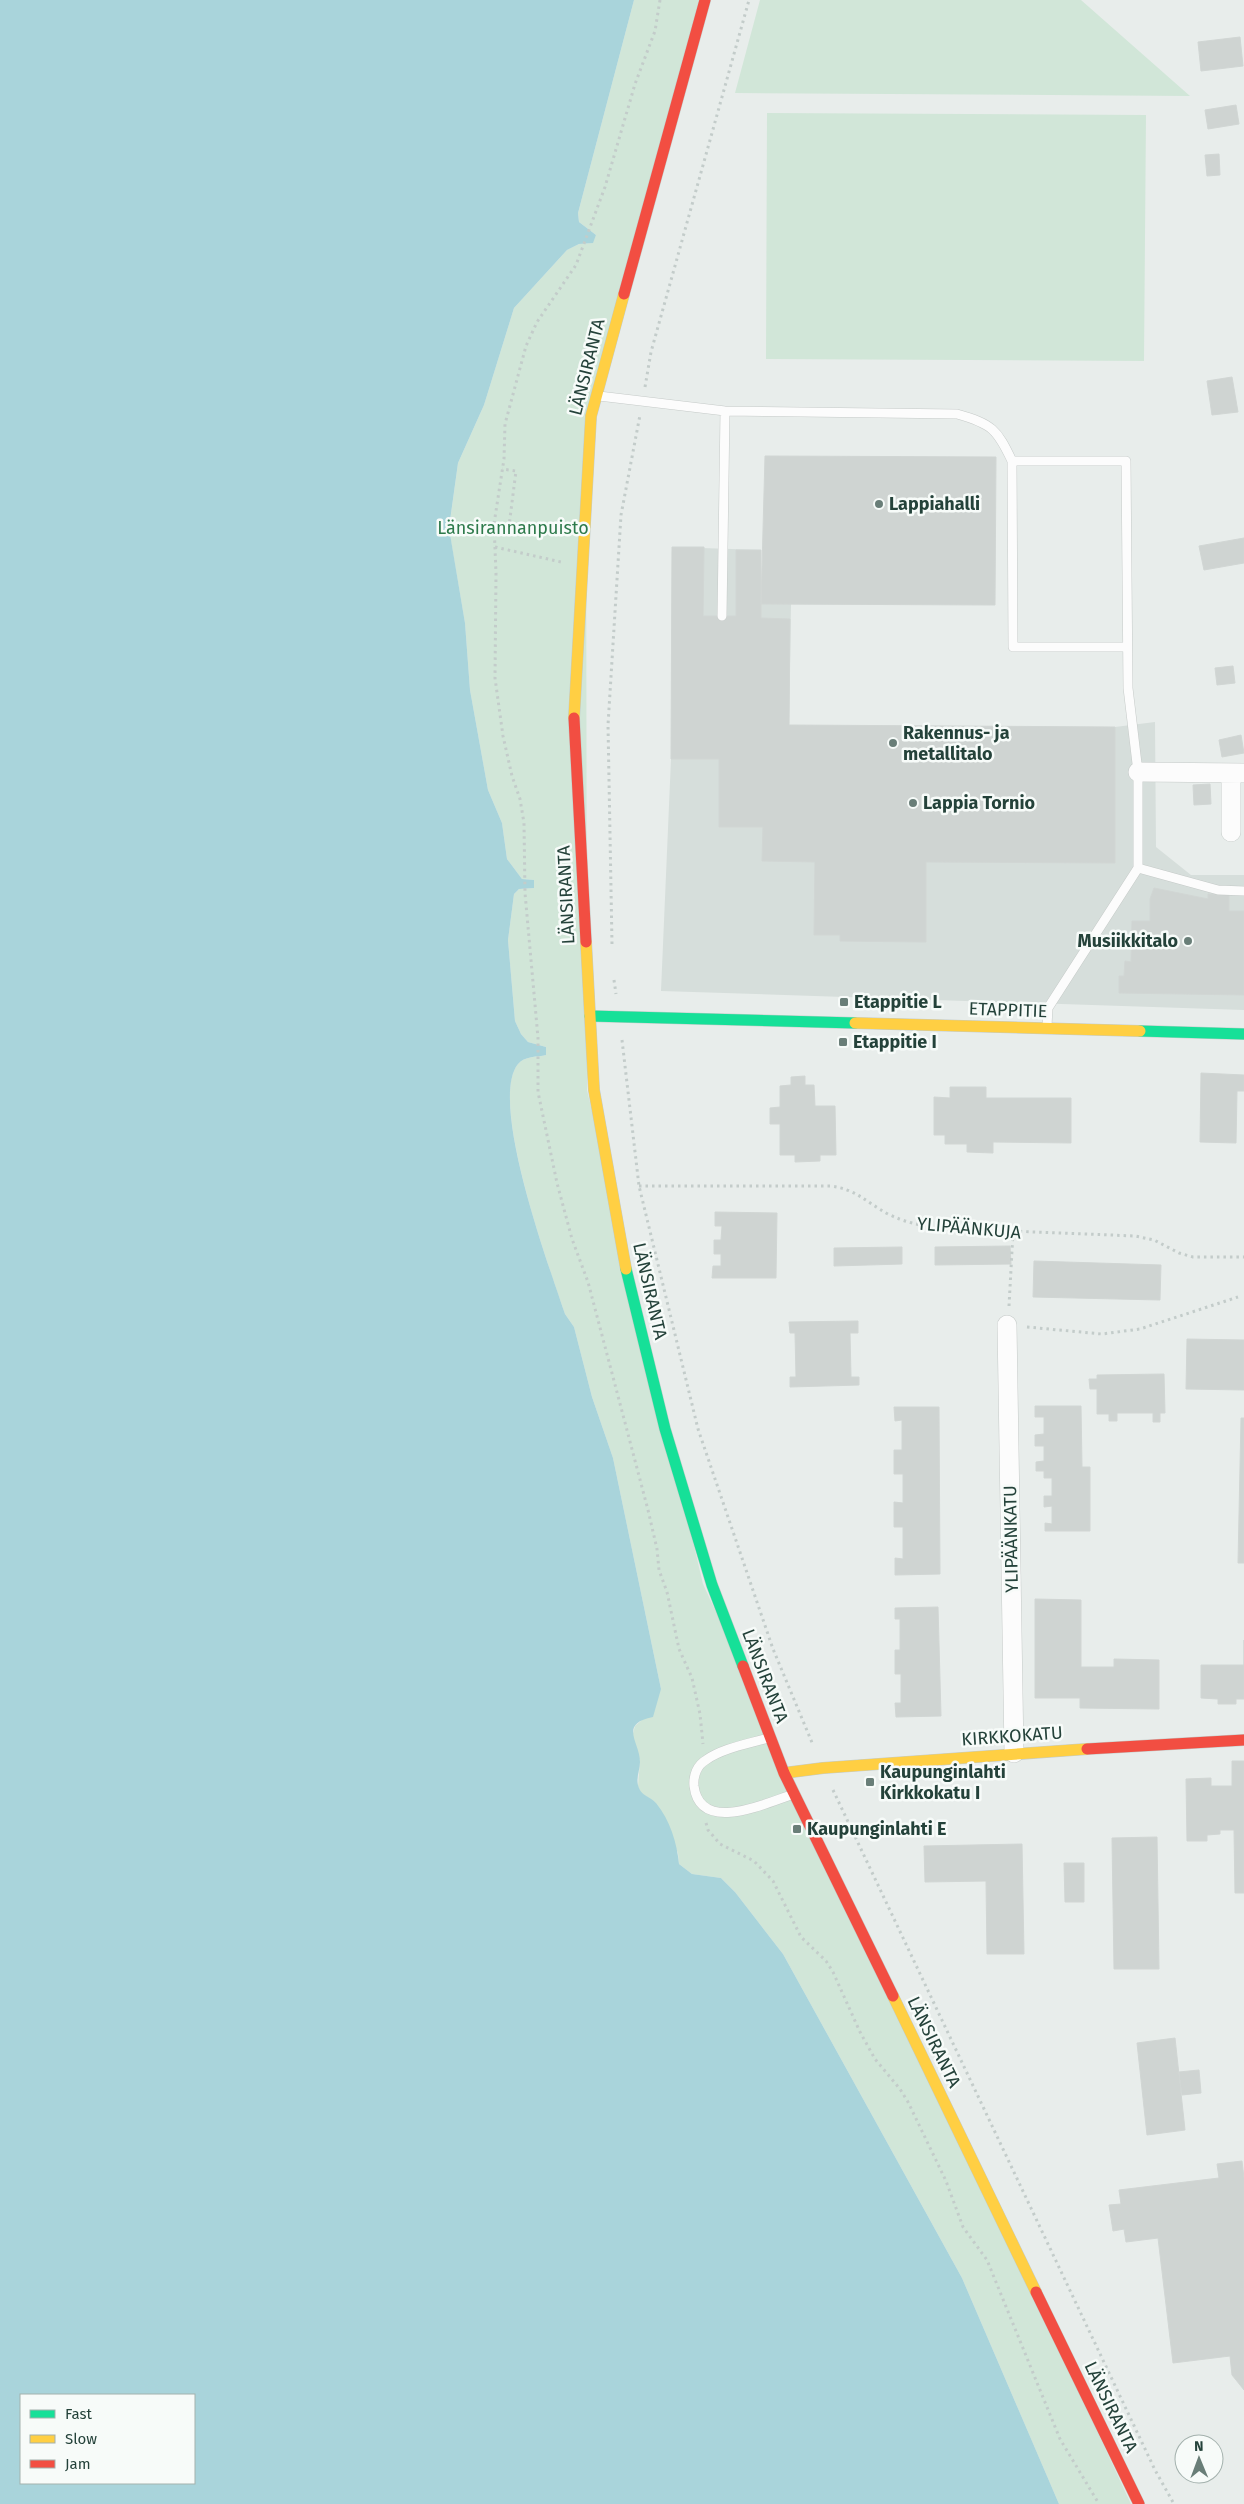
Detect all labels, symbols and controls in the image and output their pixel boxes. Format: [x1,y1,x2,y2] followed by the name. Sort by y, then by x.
[564,316,610,418] street label: LÄNSIRANTA
[889,493,980,515] place label: Lappiahalli
[873,498,885,510] marker: Lappiahalli
[437,517,589,539] park label: Länsirannanpuisto
[903,722,1010,765] place label: Rakennus- ja metallitalo
[887,737,899,749] marker: Rakennus- ja metallitalo
[923,792,1035,814] place label: Lappia Tornio
[907,797,919,809] marker: Lappia Tornio
[552,844,580,945] street label: LÄNSIRANTA
[1078,930,1178,952] place label: Musiikkitalo
[1182,935,1194,947] marker: Musiikkitalo
[854,991,942,1013] place label: Etappitie L
[838,996,850,1008] marker: Etappitie L
[968,998,1048,1022] street label: ETAPPITIE
[853,1031,937,1053] place label: Etappitie I
[837,1036,849,1048] marker: Etappitie I
[916,1212,1023,1244] street label: YLIPÄÄNKUJA
[628,1240,672,1342] street label: LÄNSIRANTA
[999,1485,1023,1593] street label: YLIPÄÄNKATU
[737,1626,793,1727] street label: LÄNSIRANTA
[961,1721,1063,1751] street label: KIRKKOKATU
[880,1761,1006,1804] place label: Kaupunginlahti Kirkkokatu I
[864,1776,876,1788] marker: Kaupunginlahti Kirkkokatu I
[807,1818,946,1840] place label: Kaupunginlahti E
[791,1823,803,1835] marker: Kaupunginlahti E
[902,1993,966,2092] street label: LÄNSIRANTA
[1079,2358,1143,2457] street label: LÄNSIRANTA
[20,2394,195,2484] legend
[65,2405,92,2423] text: Fast
[65,2430,97,2448] text: Slow
[1174,2434,1224,2484] north arrow
[1194,2438,1204,2455] text: N
[65,2455,91,2473] text: Jam

